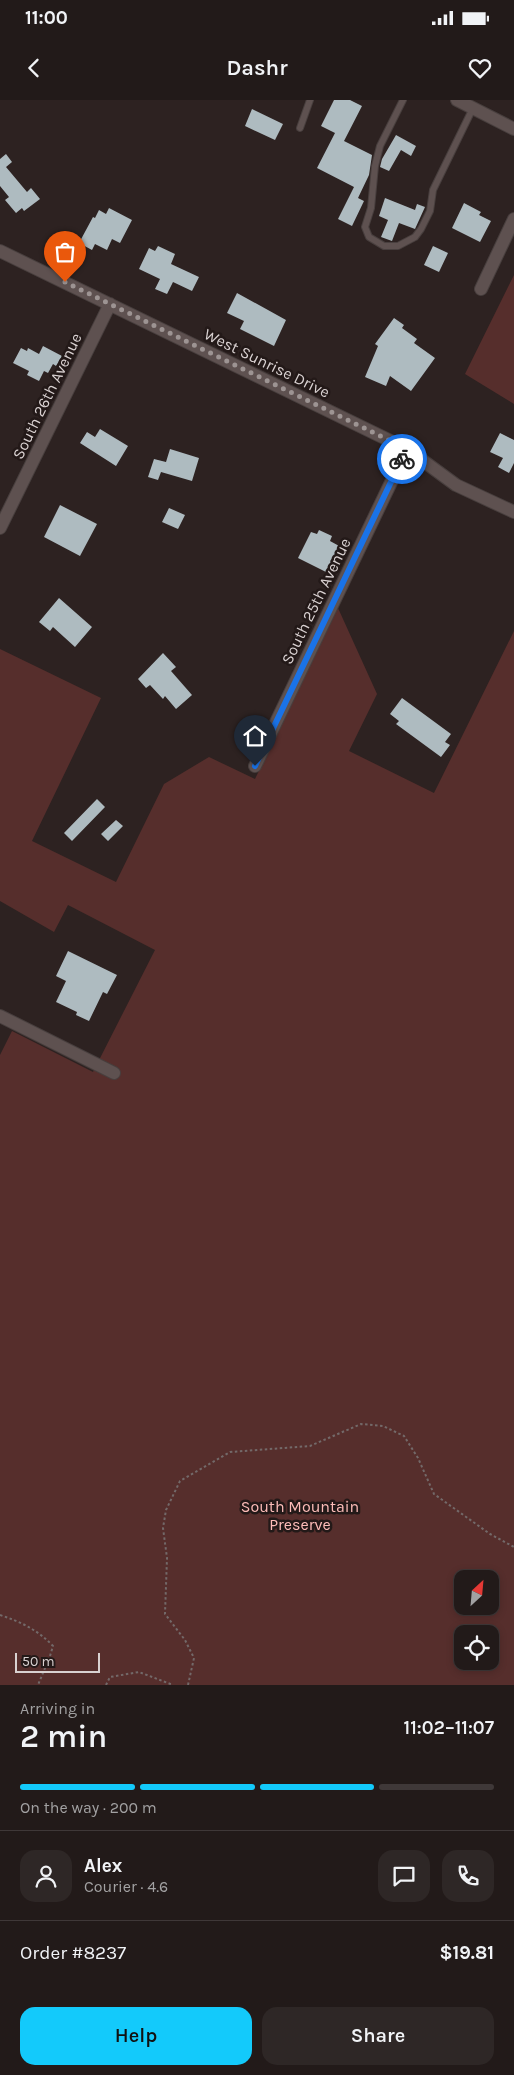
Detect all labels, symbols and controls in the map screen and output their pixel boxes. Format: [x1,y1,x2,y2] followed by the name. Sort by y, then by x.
[25,7,68,29] text: 11:00
[20,54,48,82] icon: back
[466,54,494,82] icon: heart
[226,55,288,81] text: Dashr
[44,231,86,282] pin
[51,238,79,266] icon: bag
[201,324,333,402] street label: West Sunrise Drive
[8,330,86,462] street label: South 26th Avenue
[377,434,427,484] courier
[388,445,416,473] icon: bike
[277,535,355,667] street label: South 25th Avenue
[234,715,276,766] pin
[241,722,269,750] icon: home
[241,1497,359,1534] park label: South Mountain Preserve
[454,1570,499,1615] north arrow
[454,1570,499,1670] map controls
[454,1625,499,1670] button: locate
[15,1650,100,1673] scale bar
[22,1653,55,1670] text: 50 m
[20,1699,95,1718] text: Arriving in
[404,1717,494,1739] text: 11:02–11:07
[20,1718,107,1755] text: 2 min
[20,1798,157,1817] text: On the way · 200 m
[20,1850,72,1902] button: person
[378,1850,430,1902] button: chat
[442,1850,494,1902] button: phone
[84,1855,122,1877] text: Alex
[84,1877,168,1896] text: Courier · 4.6
[20,1942,126,1964] text: Order #8237
[439,1942,494,1964] text: $19.81
[20,2007,252,2065] button: Help
[262,2007,494,2065] button: Share

